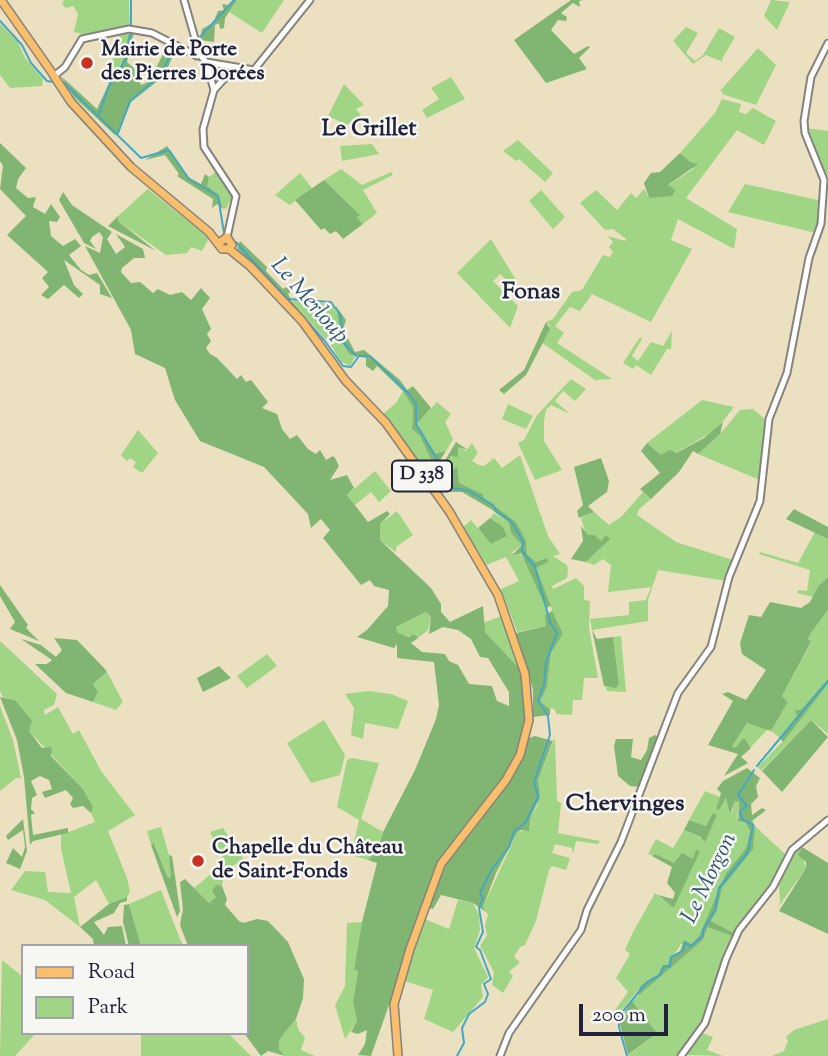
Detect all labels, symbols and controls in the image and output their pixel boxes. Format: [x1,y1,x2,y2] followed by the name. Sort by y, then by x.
[101,38,264,88] place label: Mairie de Porte des Pierres Dorées
[79,55,95,71] marker: Mairie de Porte des Pierres Dorées
[322,117,416,145] district label: Le Grillet
[263,253,353,351] water label: Le Merloup
[502,280,560,308] district label: Fonas
[392,461,452,491] road number: D 338
[566,792,684,820] district label: Chervinges
[677,829,745,929] water label: Le Morgon
[212,836,403,886] place label: Chapelle du Château de Saint-Fonds
[190,853,206,869] marker: Chapelle du Château de Saint-Fonds
[21,944,248,1035] legend
[88,958,135,988] text: Road
[583,990,672,1034] scale bar
[88,993,128,1023] text: Park
[592,1001,646,1031] text: 200 m

